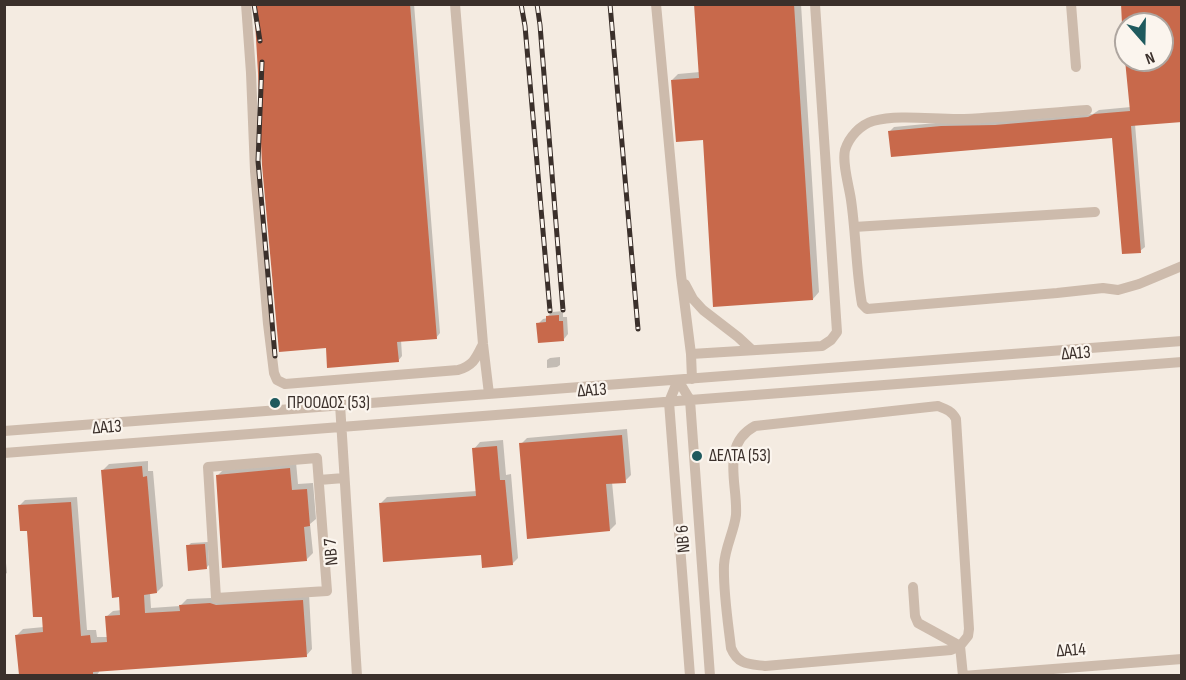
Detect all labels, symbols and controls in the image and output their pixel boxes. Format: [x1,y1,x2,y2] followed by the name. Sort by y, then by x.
[1114,12,1174,72] north arrow
[1142,47,1157,68] text: N
[1061,342,1091,366] street label: ΔΑ13
[577,379,607,403] street label: ΔΑ13
[287,392,370,414] place label: ΠΡΟΟΔΟΣ (53)
[268,396,282,410] marker: ΠΡΟΟΔΟΣ (53)
[92,416,122,440] street label: ΔΑ13
[709,445,771,467] place label: ΔΕΛΤΑ (53)
[690,449,704,463] marker: ΔΕΛΤΑ (53)
[672,524,696,554] street label: ΝΒ 6
[320,538,344,566] street label: ΝΒ 7
[1056,639,1086,663] street label: ΔΑ14

